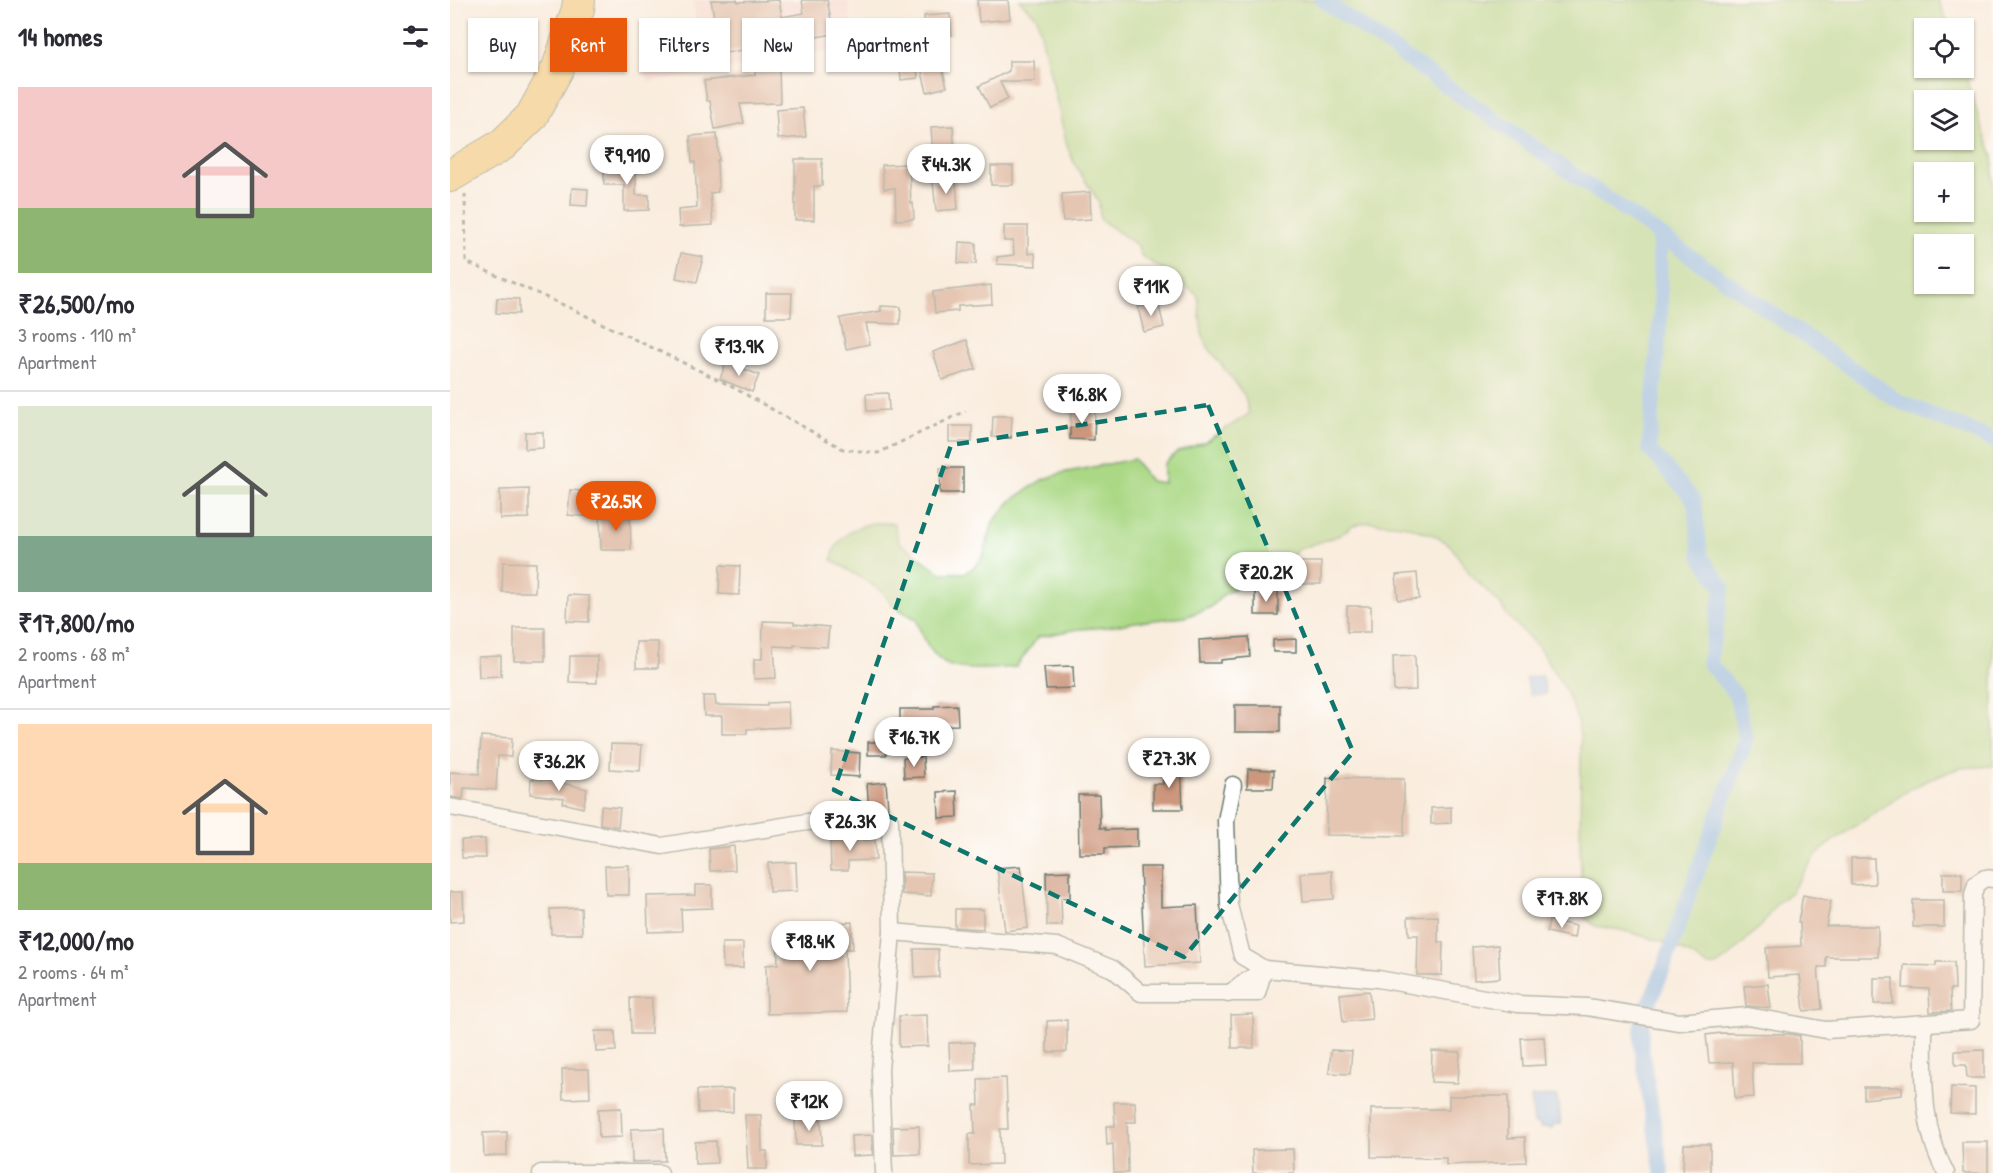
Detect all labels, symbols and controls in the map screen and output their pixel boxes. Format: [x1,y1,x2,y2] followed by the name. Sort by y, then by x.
[468,18,538,72] chip: Buy
[550,18,627,72] chip: Rent
[639,18,730,72] chip: Filters
[742,18,814,72] chip: New
[826,18,950,72] chip: Apartment
[1914,18,1974,294] map controls
[1914,18,1974,78] button: locate
[18,19,103,54] text: 14 homes
[399,20,432,53] icon: filters
[1914,90,1974,150] button: layers
[171,126,279,234] icon: home
[578,135,676,186] pin: ₹9,910
[604,141,650,168] text: ₹9,910
[897,144,995,195] pin: ₹44.3K
[921,150,971,177] text: ₹44.3K
[1914,162,1974,222] button: +
[1914,234,1974,294] button: −
[1115,266,1187,317] pin: ₹11K
[1133,272,1169,299] text: ₹11K
[18,286,134,321] text: ₹26,500/mo
[18,321,136,348] text: 3 rooms · 110 m²
[690,326,788,377] pin: ₹13.9K
[714,332,764,359] text: ₹13.9K
[18,348,96,375] text: Apartment
[1033,374,1131,425] pin: ₹16.8K
[1057,380,1107,407] text: ₹16.8K
[171,445,279,553] icon: home
[567,481,665,532] pin: ₹26.5K
[590,487,642,514] text: ₹26.5K
[1217,552,1315,603] pin: ₹20.2K
[1239,558,1293,585] text: ₹20.2K
[18,605,134,640] text: ₹17,800/mo
[18,640,130,667] text: 2 rooms · 68 m²
[18,667,96,694] text: Apartment
[865,717,963,768] pin: ₹16.7K
[888,723,940,750] text: ₹16.7K
[1120,738,1218,789] pin: ₹27.3K
[510,741,608,792] pin: ₹36.2K
[1142,744,1196,771] text: ₹27.3K
[533,747,585,774] text: ₹36.2K
[171,763,279,871] icon: home
[801,801,899,852] pin: ₹26.3K
[824,807,876,834] text: ₹26.3K
[1513,878,1611,929] pin: ₹17.8K
[1536,884,1588,911] text: ₹17.8K
[761,921,859,972] pin: ₹18.4K
[18,923,134,958] text: ₹12,000/mo
[785,927,835,954] text: ₹18.4K
[18,958,129,985] text: 2 rooms · 64 m²
[18,985,96,1012] text: Apartment
[773,1081,845,1132] pin: ₹12K
[790,1087,828,1114] text: ₹12K

